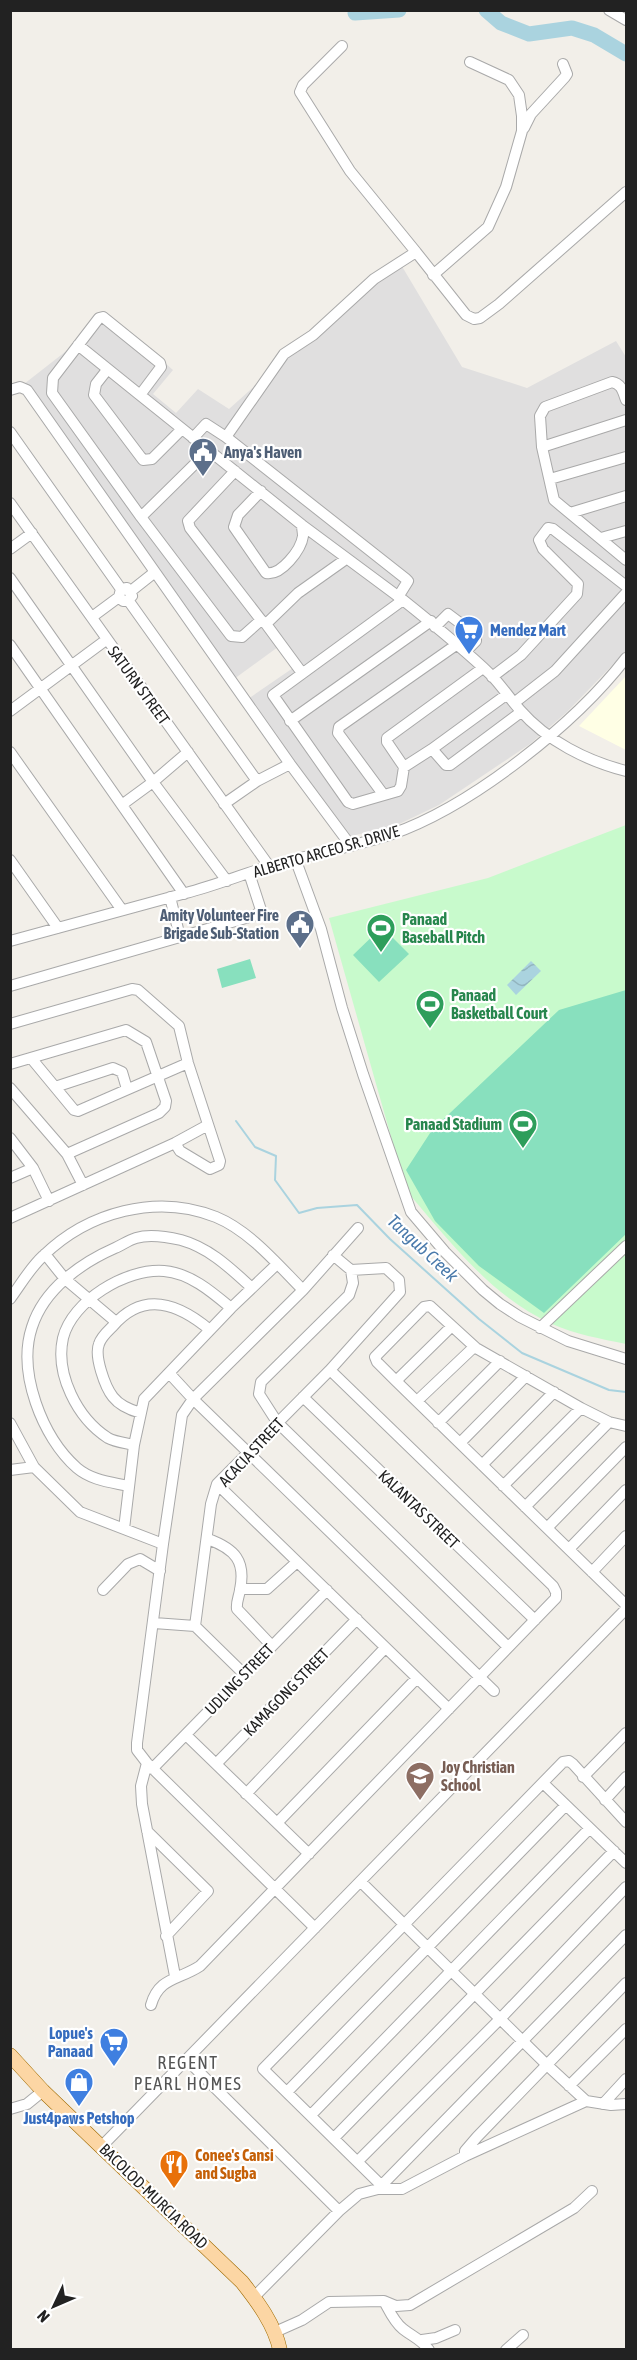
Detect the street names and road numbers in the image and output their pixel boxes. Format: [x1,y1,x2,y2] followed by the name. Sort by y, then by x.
[105,642,173,728] street label: SATURN STREET
[251,821,401,881] street label: ALBERTO ARCEO SR. DRIVE
[215,1414,287,1490] street label: ACACIA STREET
[375,1466,463,1552] street label: KALANTAS STREET
[201,1640,277,1718] street label: UDLING STREET
[240,1645,332,1739] street label: KAMAGONG STREET
[96,2140,212,2252] street label: BACOLOD-MURCIA ROAD

